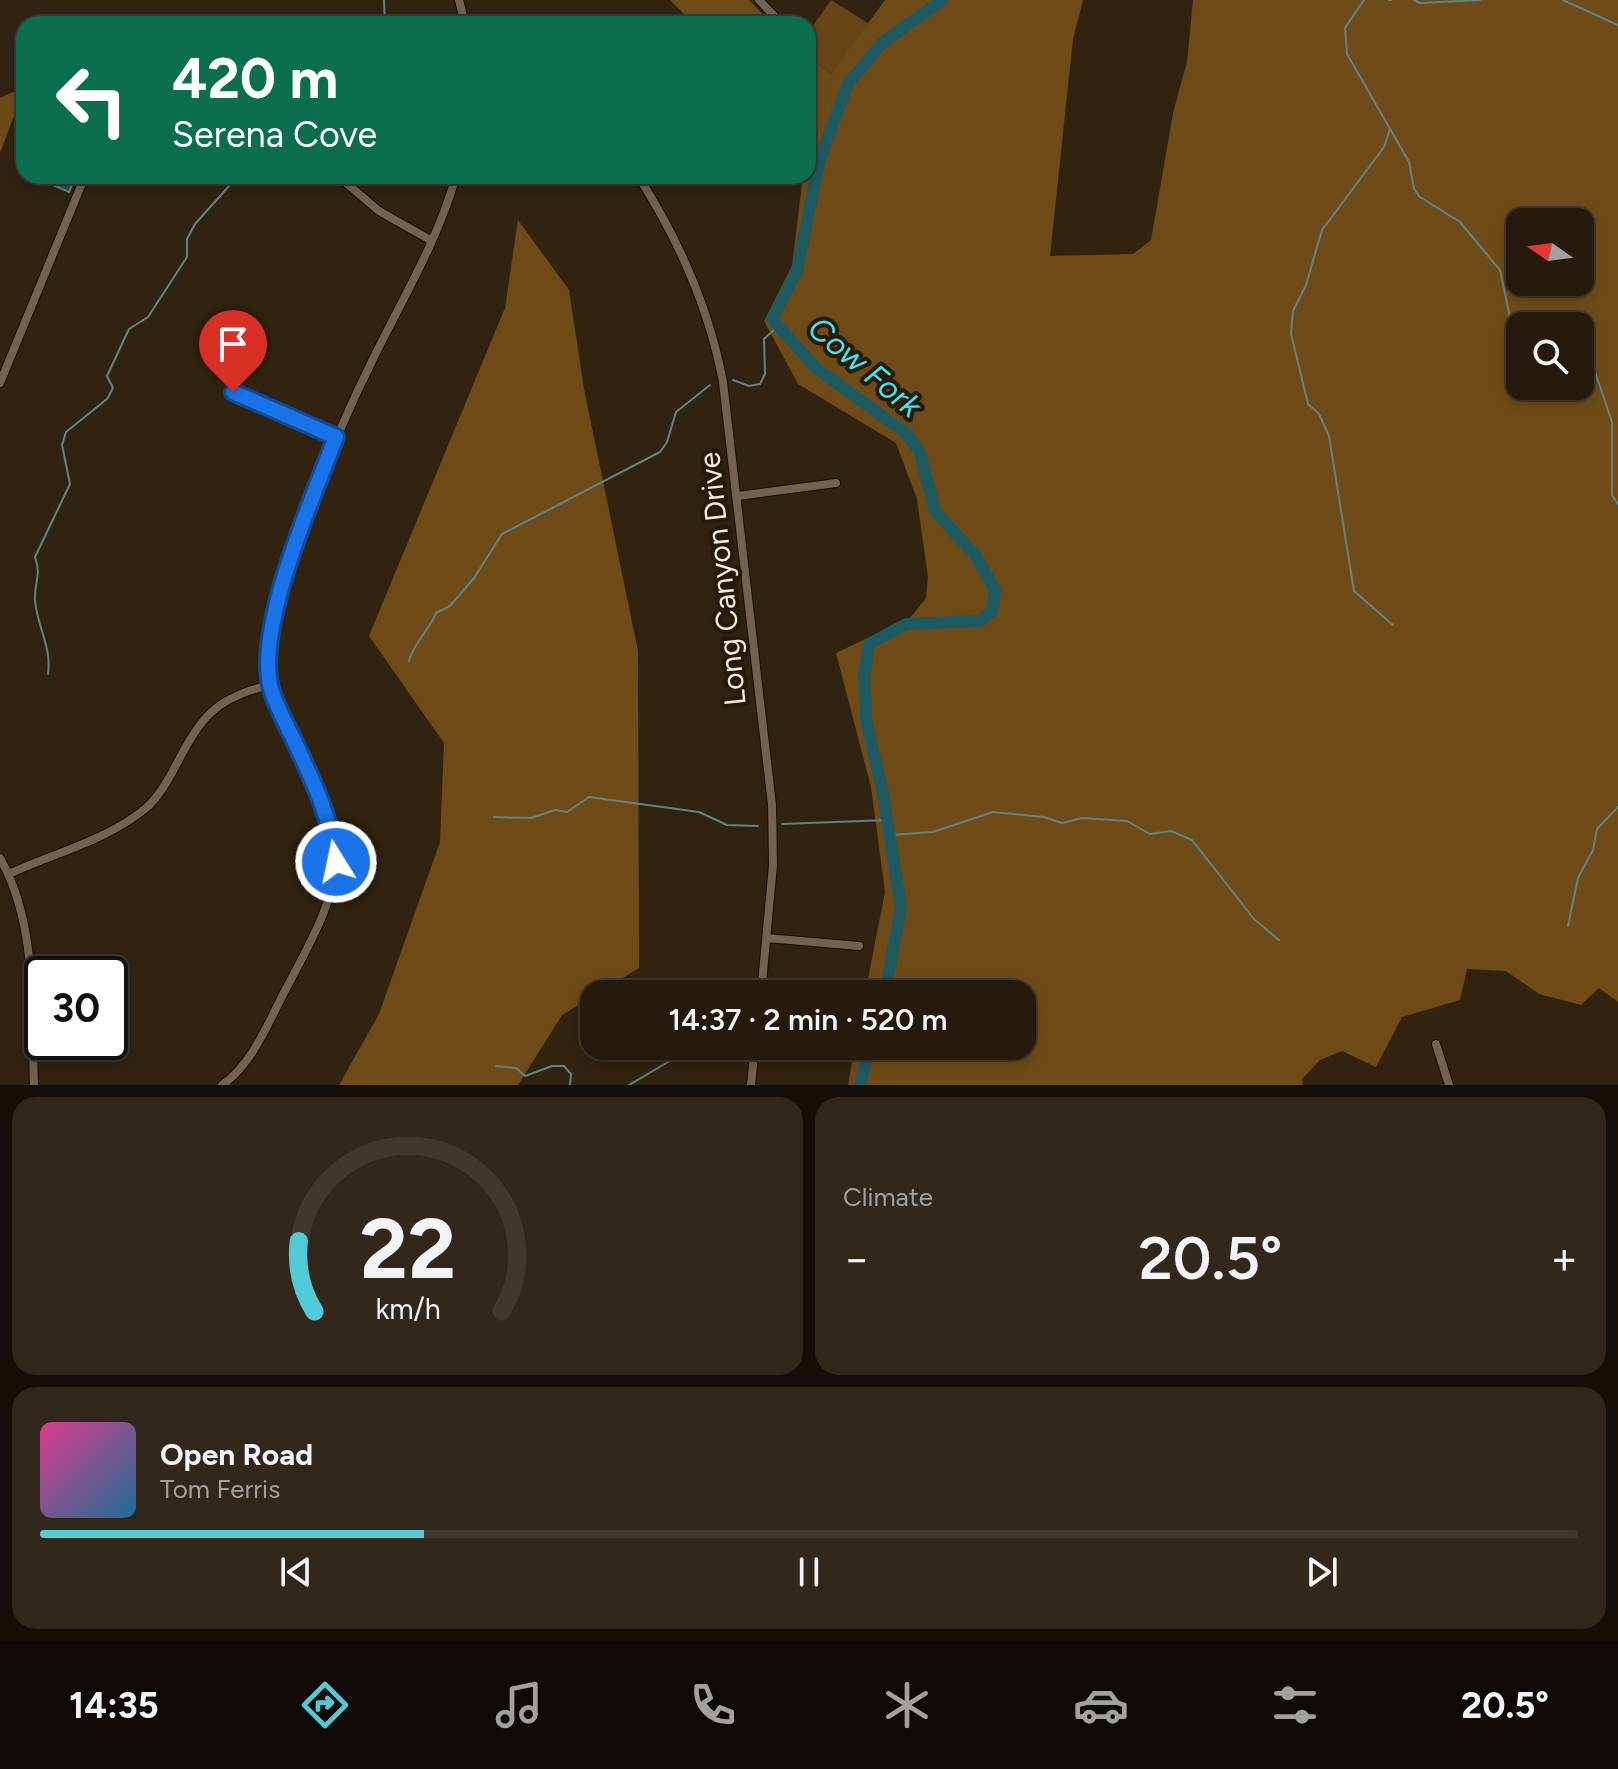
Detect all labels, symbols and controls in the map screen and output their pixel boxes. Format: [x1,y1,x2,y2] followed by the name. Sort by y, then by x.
[172,45,338,112] text: 420 m
[40,48,144,152] icon: left
[172,113,377,156] text: Serena Cove
[1506,208,1594,296] north arrow
[1506,208,1594,400] map controls
[801,309,931,426] water label: Cow Fork
[199,310,267,392] pin
[1506,312,1594,400] button: search
[211,322,255,366] icon: arrive
[690,450,754,708] street label: Long Canyon Drive
[294,820,378,904] position arrow
[24,956,128,1060] speed limit sign: 30
[669,1001,947,1038] text: 14:37 · 2 min · 520 m
[843,1181,933,1213] text: Climate
[359,1199,456,1299] text: 22
[1139,1222,1283,1294] text: 20.5°
[843,1232,870,1285] text: −
[1551,1232,1578,1285] text: +
[375,1292,440,1326] text: km/h
[160,1436,313,1473] text: Open Road
[160,1473,280,1505] text: Tom Ferris
[274,1550,318,1594] icon: previous
[787,1550,831,1594] icon: pause
[1300,1550,1344,1594] icon: next
[297,1677,353,1733] icon: directions
[491,1677,547,1733] icon: music
[685,1677,741,1733] icon: phone
[879,1677,935,1733] icon: climate
[1073,1677,1129,1733] icon: car
[1267,1677,1323,1733] icon: filters
[69,1684,159,1727] text: 14:35
[1461,1684,1549,1727] text: 20.5°

